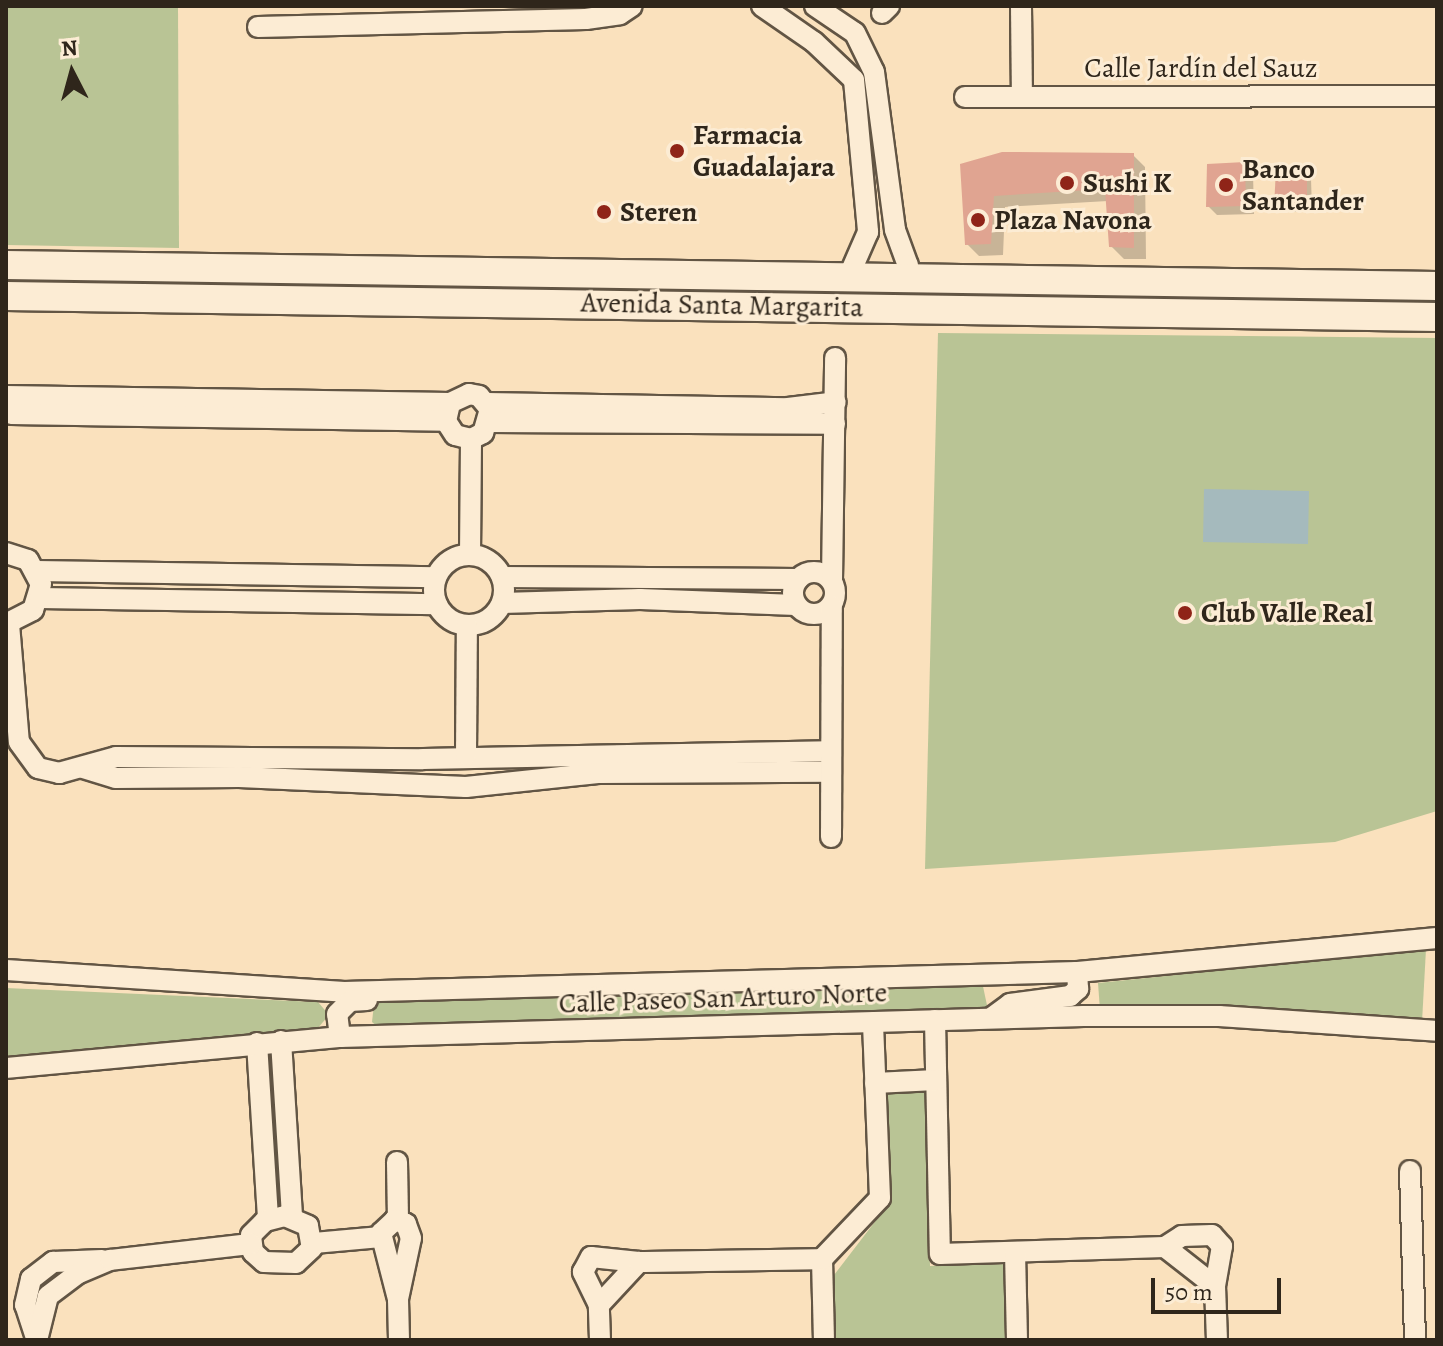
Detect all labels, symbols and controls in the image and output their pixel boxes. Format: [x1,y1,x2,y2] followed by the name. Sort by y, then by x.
[32,32,112,112] north arrow
[60,32,79,64] text: N
[1084,51,1318,85] street label: Calle Jardín del Sauz
[693,118,835,184] place label: Farmacia Guadalajara
[668,142,686,160] marker: Farmacia Guadalajara
[1242,152,1364,218] place label: Banco Santander
[1083,166,1171,200] place label: Sushi K
[1058,174,1076,192] marker: Sushi K
[1217,176,1235,194] marker: Banco Santander
[620,195,697,229] place label: Steren
[595,203,613,221] marker: Steren
[994,203,1152,237] place label: Plaza Navona
[969,211,987,229] marker: Plaza Navona
[580,286,864,324] street label: Avenida Santa Margarita
[1201,596,1373,630] place label: Club Valle Real
[1176,604,1194,622] marker: Club Valle Real
[558,975,888,1021] street label: Calle Paseo San Arturo Norte
[1155,1262,1285,1312] scale bar
[1165,1276,1213,1308] text: 50 m

